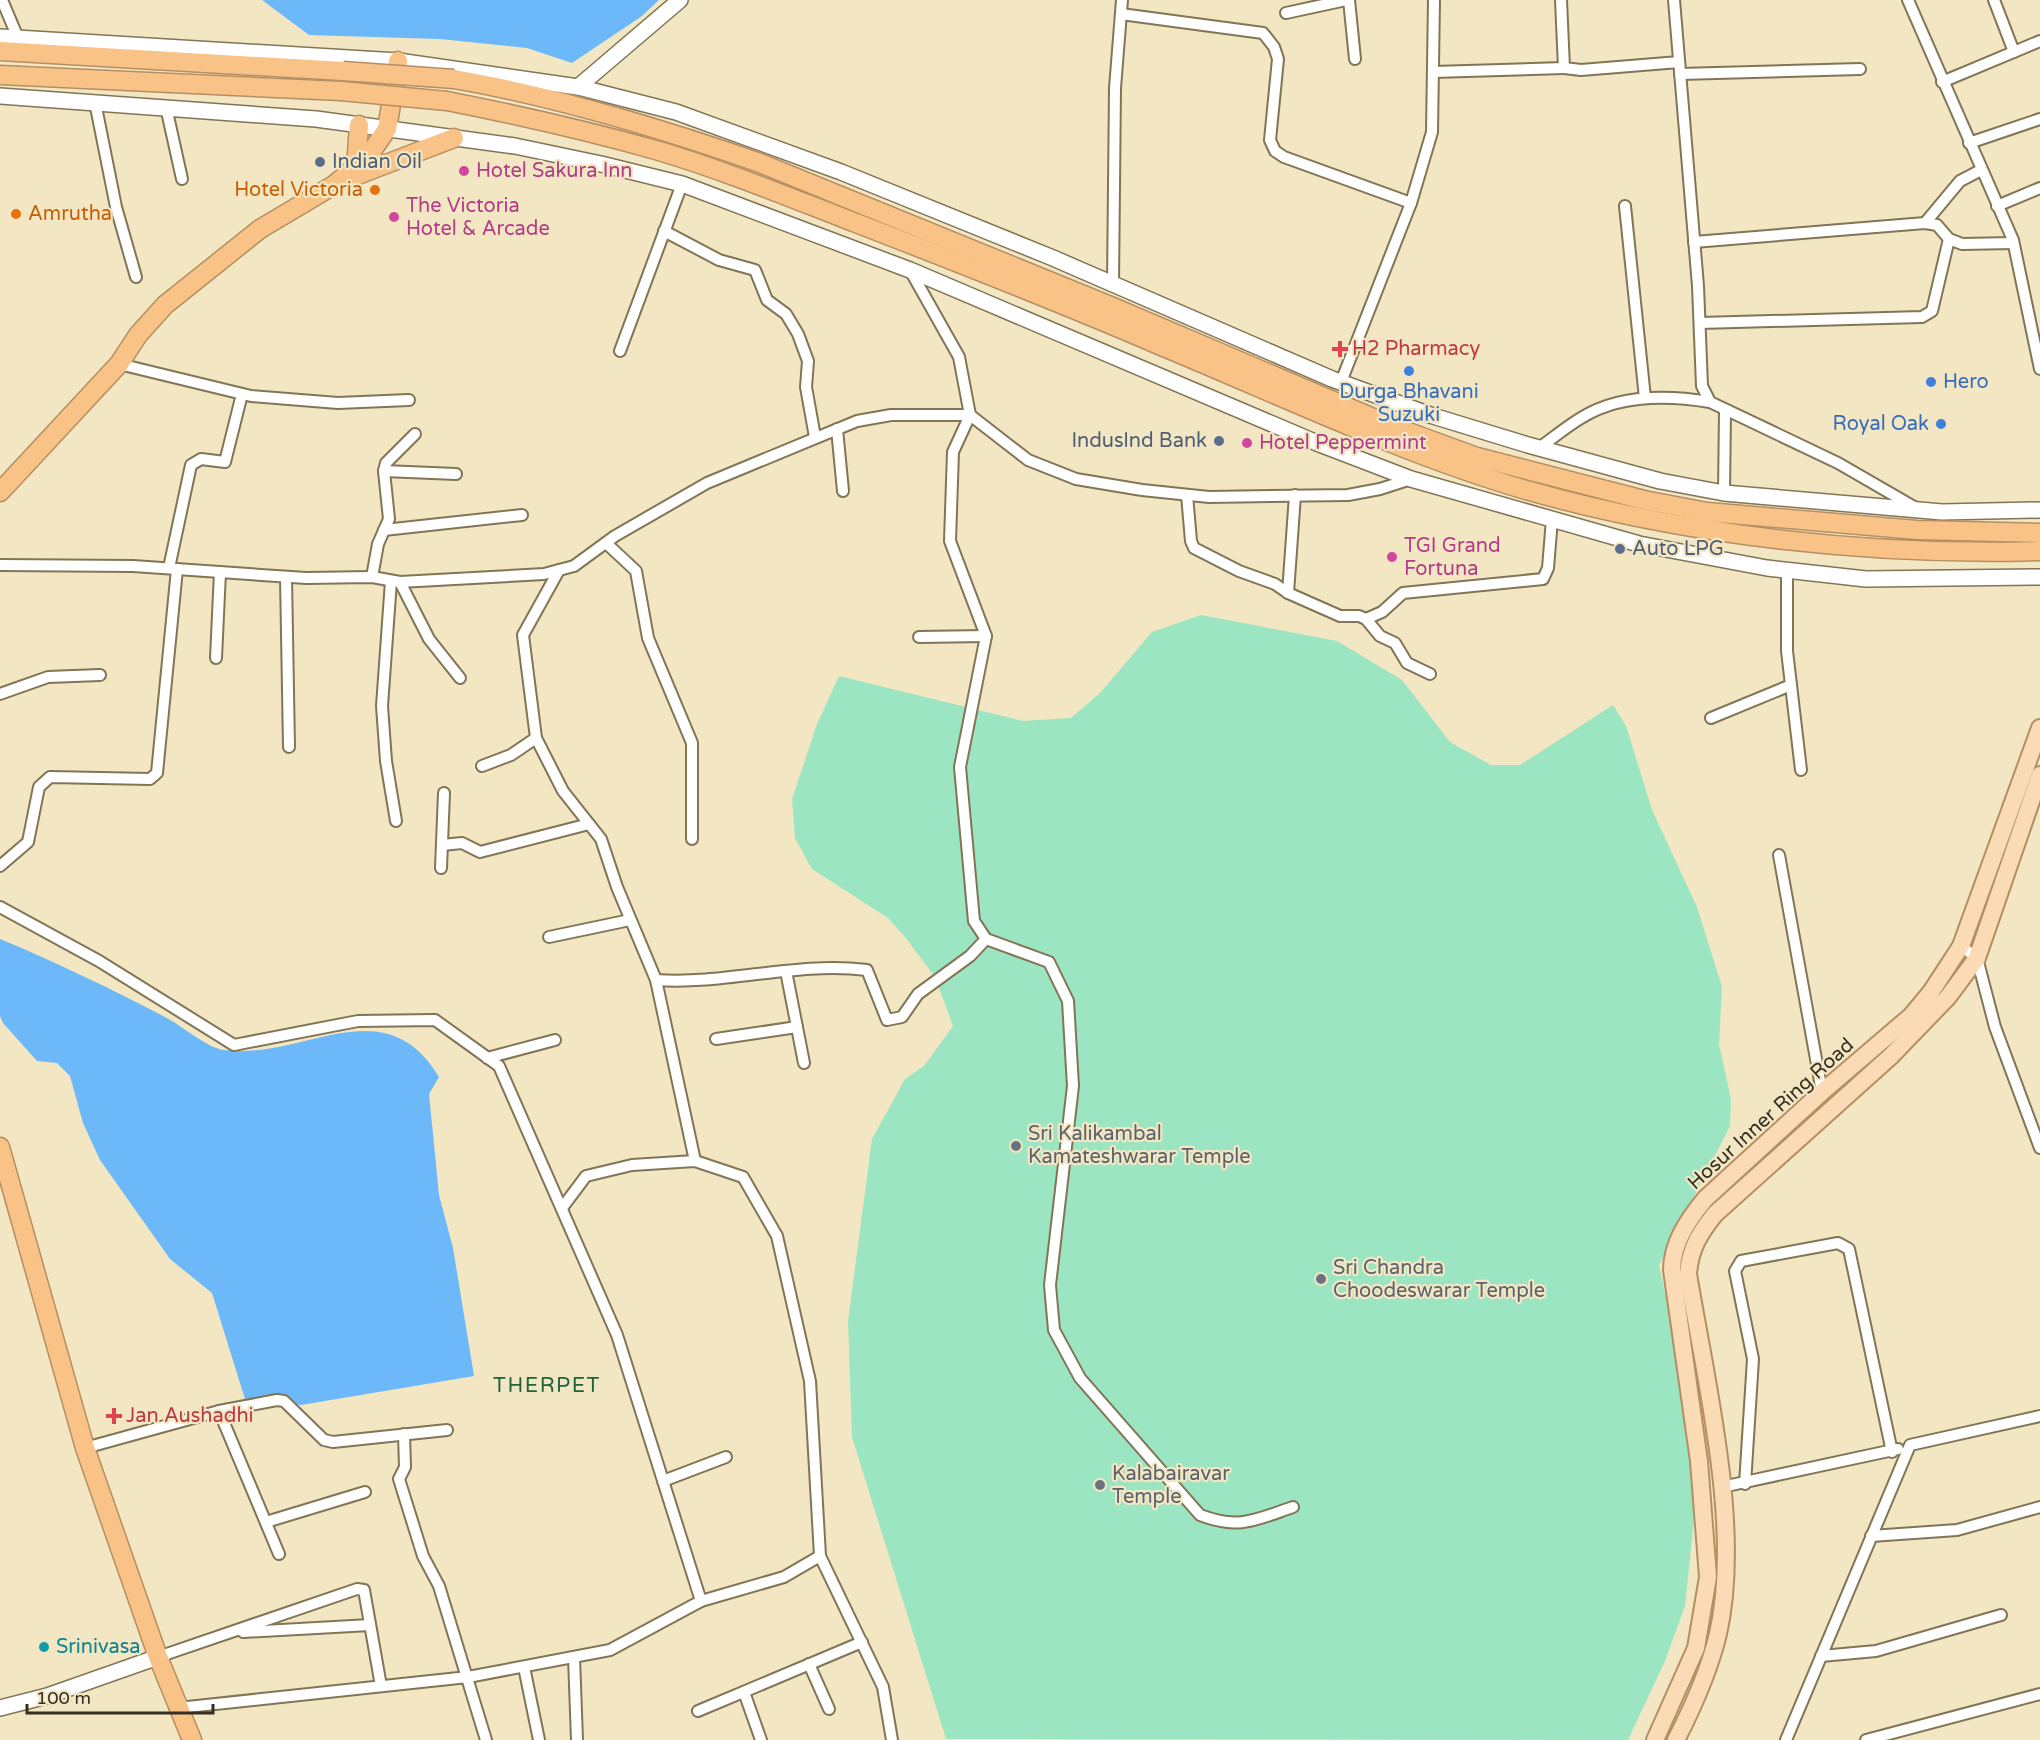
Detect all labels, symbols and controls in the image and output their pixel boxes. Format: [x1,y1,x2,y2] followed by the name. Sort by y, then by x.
[332,150,422,174] place label: Indian Oil
[313,155,327,169] marker: Indian Oil
[476,159,633,183] place label: Hotel Sakura Inn
[457,164,471,178] marker: Hotel Sakura Inn
[234,178,363,202] place label: Hotel Victoria
[368,183,382,197] marker: Hotel Victoria
[406,194,550,241] place label: The Victoria Hotel & Arcade
[28,202,112,226] place label: Amrutha
[9,207,23,221] marker: Amrutha
[387,210,401,224] marker: The Victoria Hotel & Arcade
[1352,337,1481,361] place label: H2 Pharmacy
[1333,342,1347,356] marker: H2 Pharmacy
[1402,364,1416,378] marker: Durga Bhavani Suzuki
[1943,370,1989,394] place label: Hero
[1924,375,1938,389] marker: Hero
[1339,380,1479,427] place label: Durga Bhavani Suzuki
[1833,412,1929,436] place label: Royal Oak
[1934,417,1948,431] marker: Royal Oak
[1071,429,1207,453] place label: IndusInd Bank
[1259,431,1427,455] place label: Hotel Peppermint
[1212,434,1226,448] marker: IndusInd Bank
[1240,436,1254,450] marker: Hotel Peppermint
[1404,534,1501,581] place label: TGI Grand Fortuna
[1632,537,1724,561] place label: Auto LPG
[1613,542,1627,556] marker: Auto LPG
[1385,550,1399,564] marker: TGI Grand Fortuna
[1683,1033,1859,1195] street label: Hosur Inner Ring Road
[1028,1122,1251,1169] place label: Sri Kalikambal Kamateshwarar Temple
[1009,1139,1023,1153] marker: Sri Kalikambal Kamateshwarar Temple
[1333,1256,1545,1303] place label: Sri Chandra Choodeswarar Temple
[1314,1272,1328,1286] marker: Sri Chandra Choodeswarar Temple
[493,1373,601,1398] district label: THERPET
[126,1404,254,1428] place label: Jan Aushadhi
[107,1409,121,1423] marker: Jan Aushadhi
[1112,1462,1230,1509] place label: Kalabairavar Temple
[1093,1478,1107,1492] marker: Kalabairavar Temple
[56,1635,141,1659] place label: Srinivasa
[37,1640,51,1654] marker: Srinivasa
[27,1677,213,1715] scale bar
[36,1687,91,1709] text: 100 m

